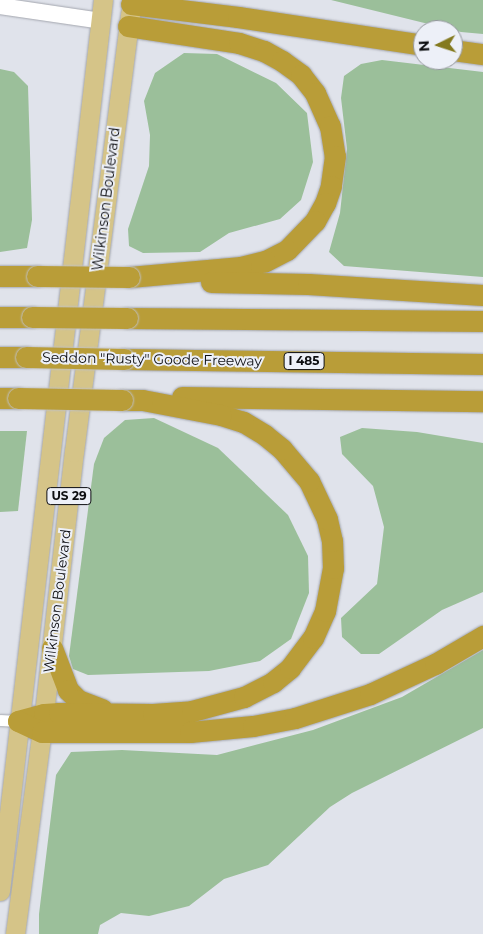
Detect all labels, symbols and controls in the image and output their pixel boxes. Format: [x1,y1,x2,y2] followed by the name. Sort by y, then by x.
[413,20,463,70] north arrow
[415,40,433,52] text: N
[89,126,123,272] street label: Wilkinson Boulevard
[42,349,262,369] street label: Seddon "Rusty" Goode Freeway
[283,352,325,371] road number: I 485
[45,486,93,506] road number: US 29
[40,528,74,674] street label: Wilkinson Boulevard

